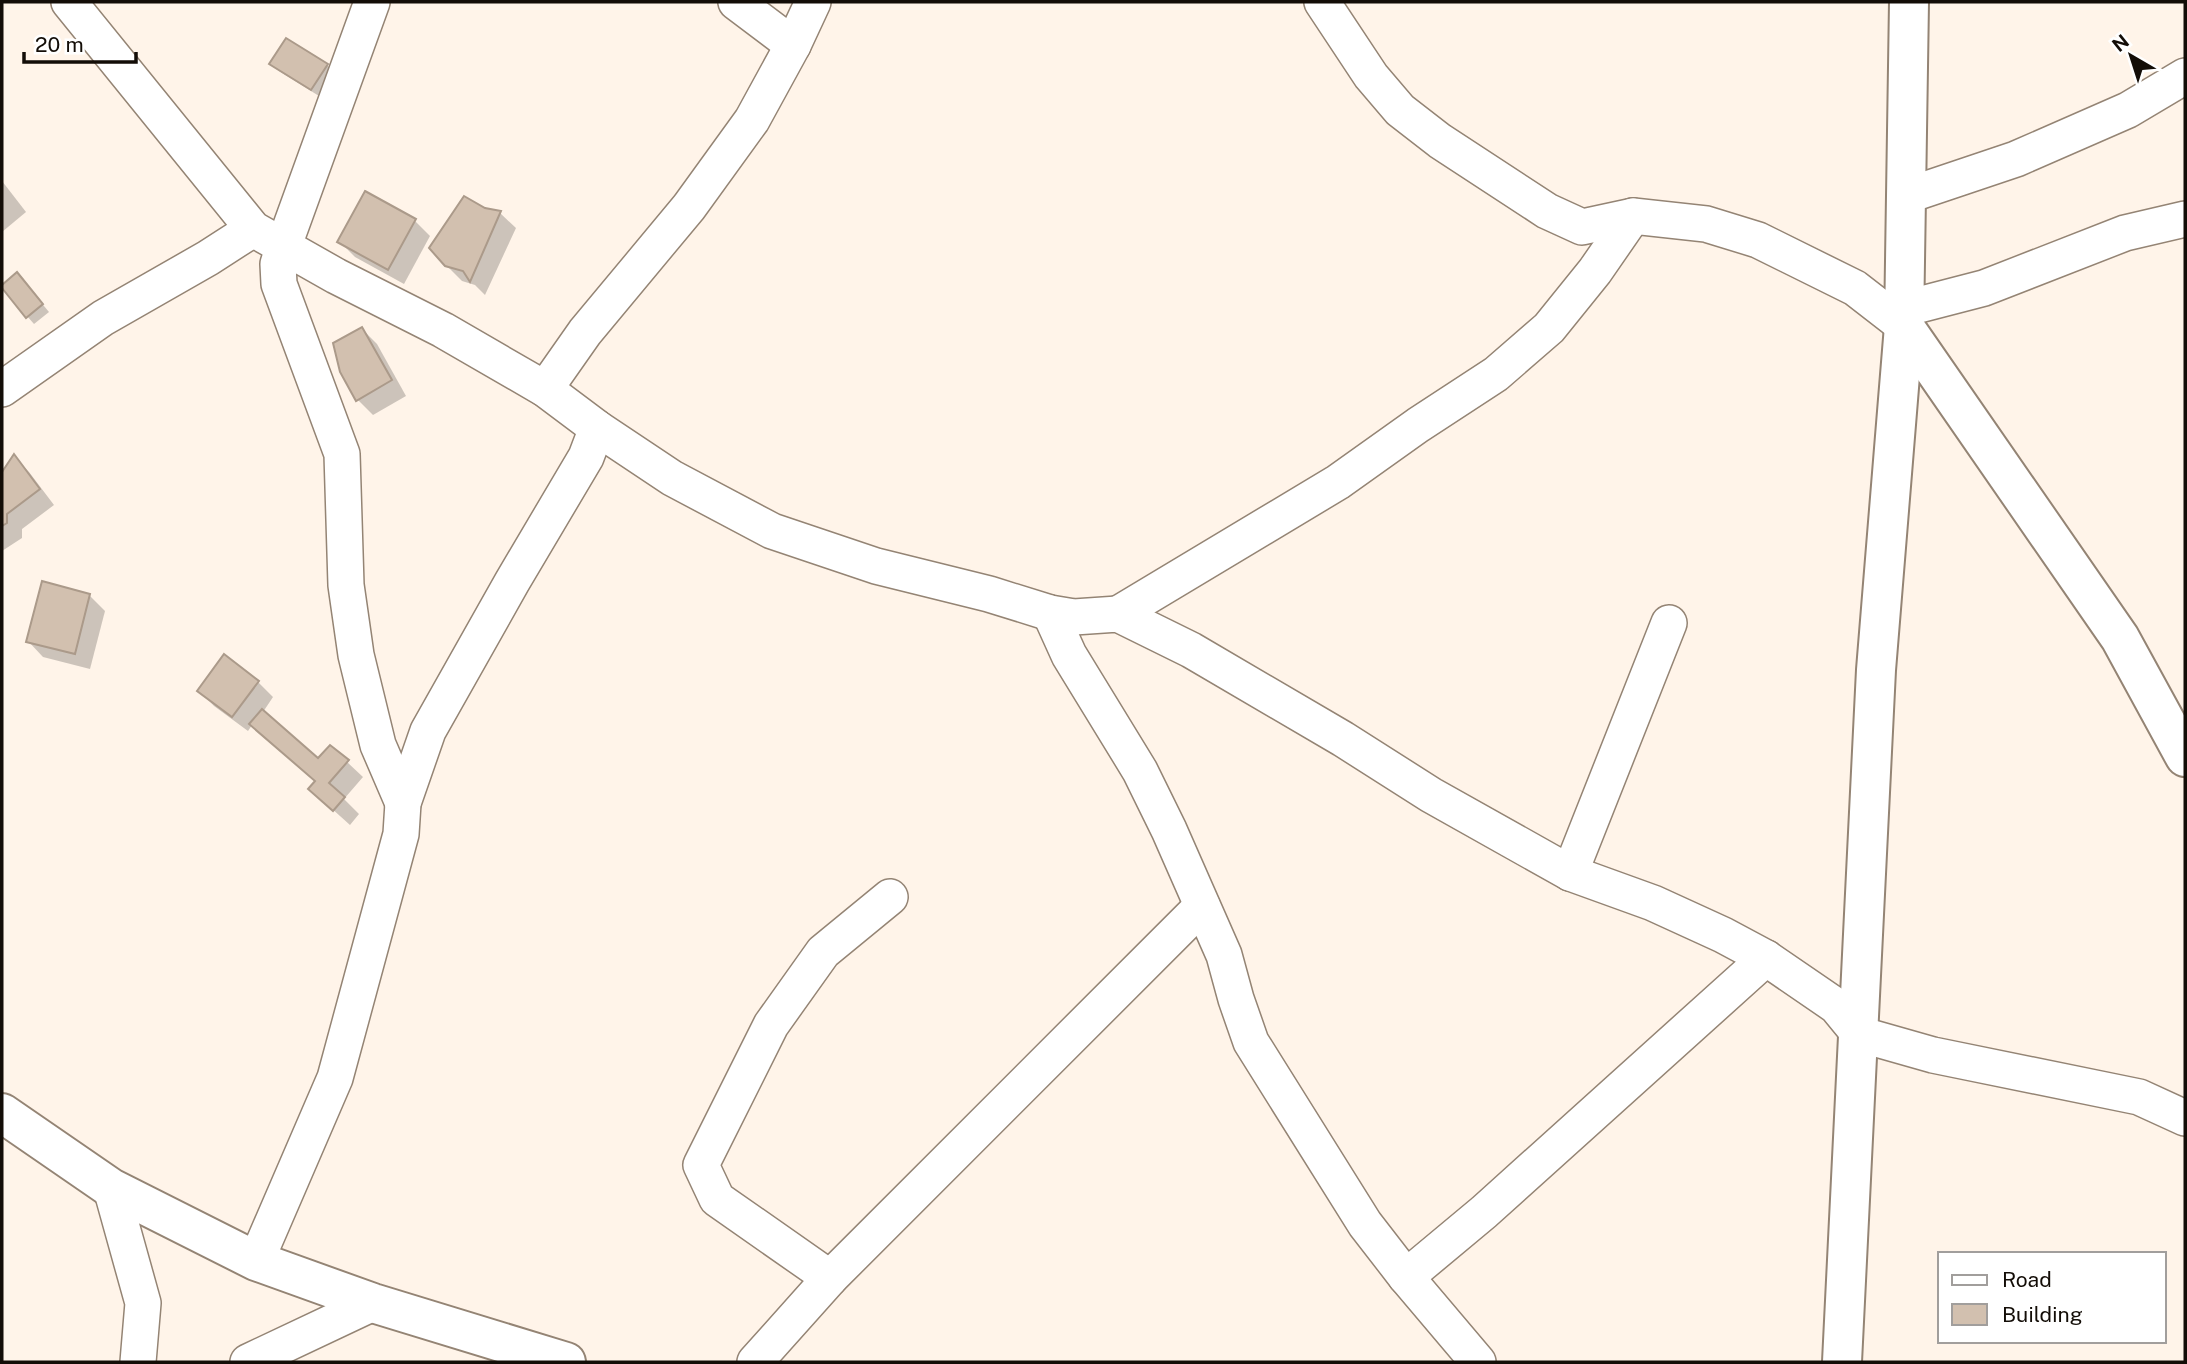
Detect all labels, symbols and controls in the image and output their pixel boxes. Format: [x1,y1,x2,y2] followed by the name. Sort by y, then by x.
[24,21,136,65] scale bar
[2096,21,2166,91] north arrow
[2108,30,2133,56] text: N
[35,32,84,57] text: 20 m
[1938,1252,2166,1343] legend
[2002,1267,2052,1292] text: Road
[2002,1302,2083,1327] text: Building

